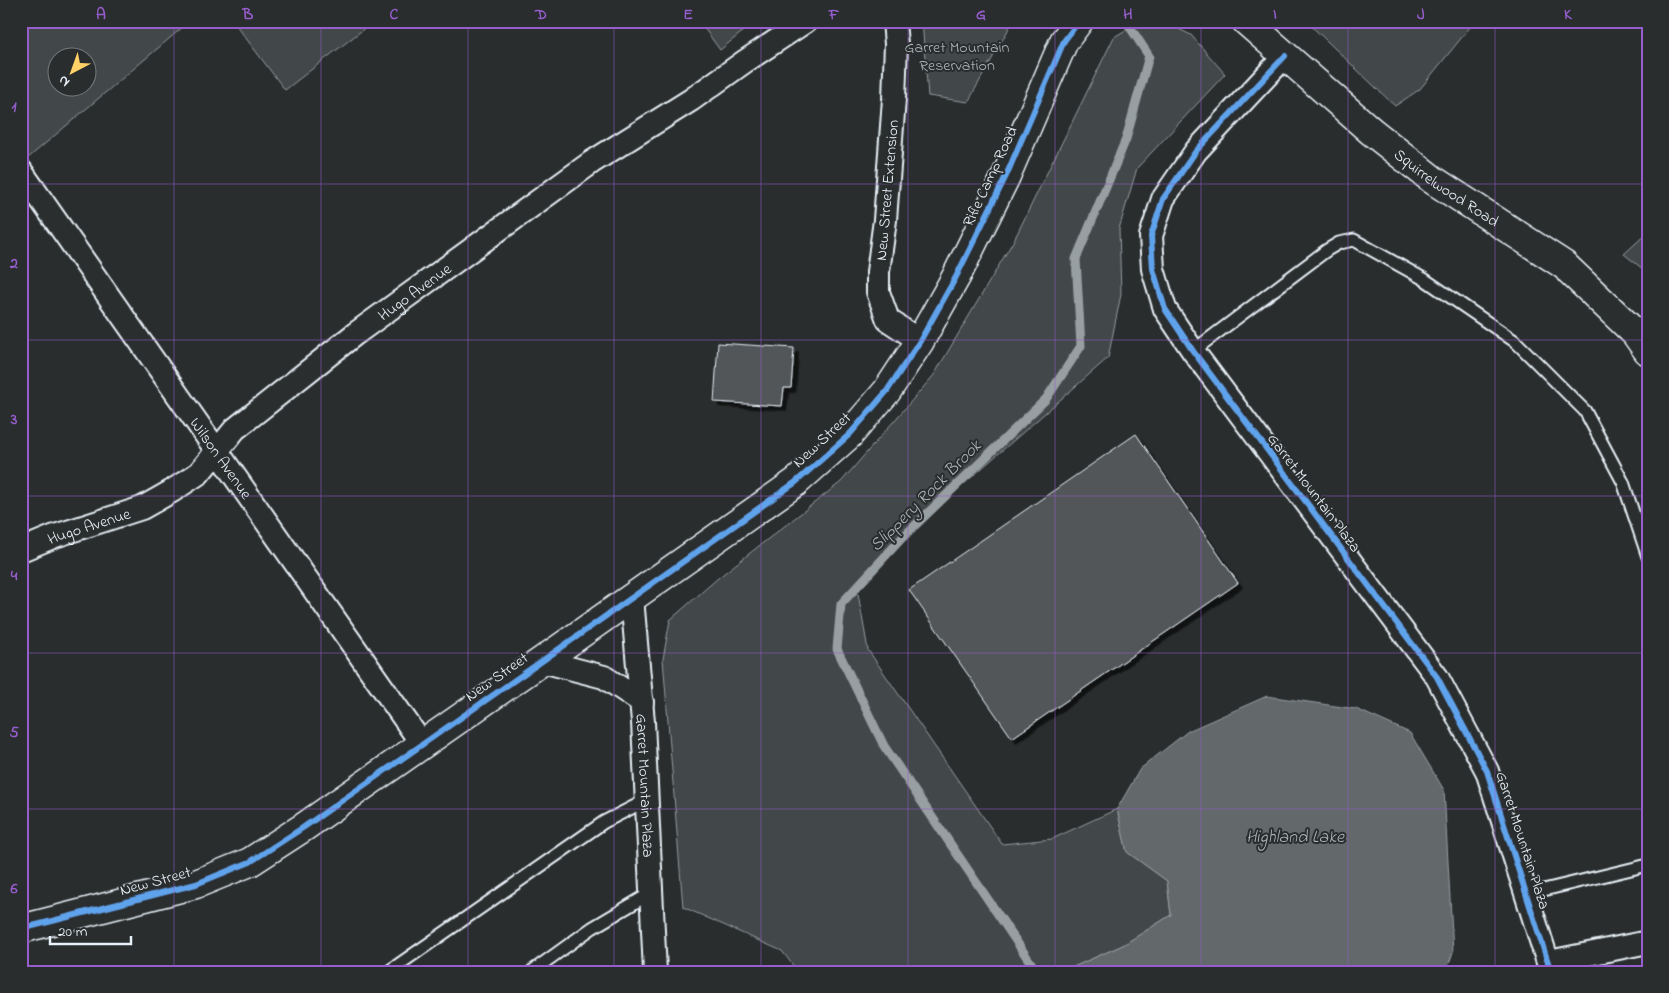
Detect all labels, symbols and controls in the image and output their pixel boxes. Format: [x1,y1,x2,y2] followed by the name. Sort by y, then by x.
[96,3,106,27] text: A
[242,3,254,27] text: B
[390,3,399,27] text: C
[534,3,547,27] text: D
[683,3,693,27] text: E
[828,3,840,27] text: F
[976,3,986,27] text: G
[1123,3,1133,27] text: H
[1273,3,1277,27] text: I
[1417,3,1425,27] text: J
[1564,3,1573,27] text: K
[905,36,1010,78] park label: Garret Mountain Reservation
[48,48,98,98] north arrow
[54,70,75,92] text: N
[11,95,17,119] text: 1
[870,119,906,262] street label: New Street Extension
[957,123,1025,231] street label: Rifle Camp Road
[1388,143,1503,234] street label: Squirrelwood Road
[9,252,18,276] text: 2
[373,257,458,328] street label: Hugo Avenue
[788,406,858,474] street label: New Street
[10,408,18,432] text: 3
[183,413,258,505] street label: Wilson Avenue
[1261,429,1366,558] street label: Garret Mountain Plaza
[865,434,989,558] water label: Slippery Rock Brook
[44,502,134,552] street label: Hugo Avenue
[10,564,18,588] text: 4
[460,647,534,708] street label: New Street
[628,713,659,858] street label: Garret Mountain Plaza
[9,721,19,745] text: 5
[1488,768,1556,913] street label: Garret Mountain Plaza
[1246,825,1345,851] water label: Highland Lake
[117,861,194,903] street label: New Street
[9,877,18,901] text: 6
[50,913,131,945] scale bar
[58,921,88,943] text: 20 m

